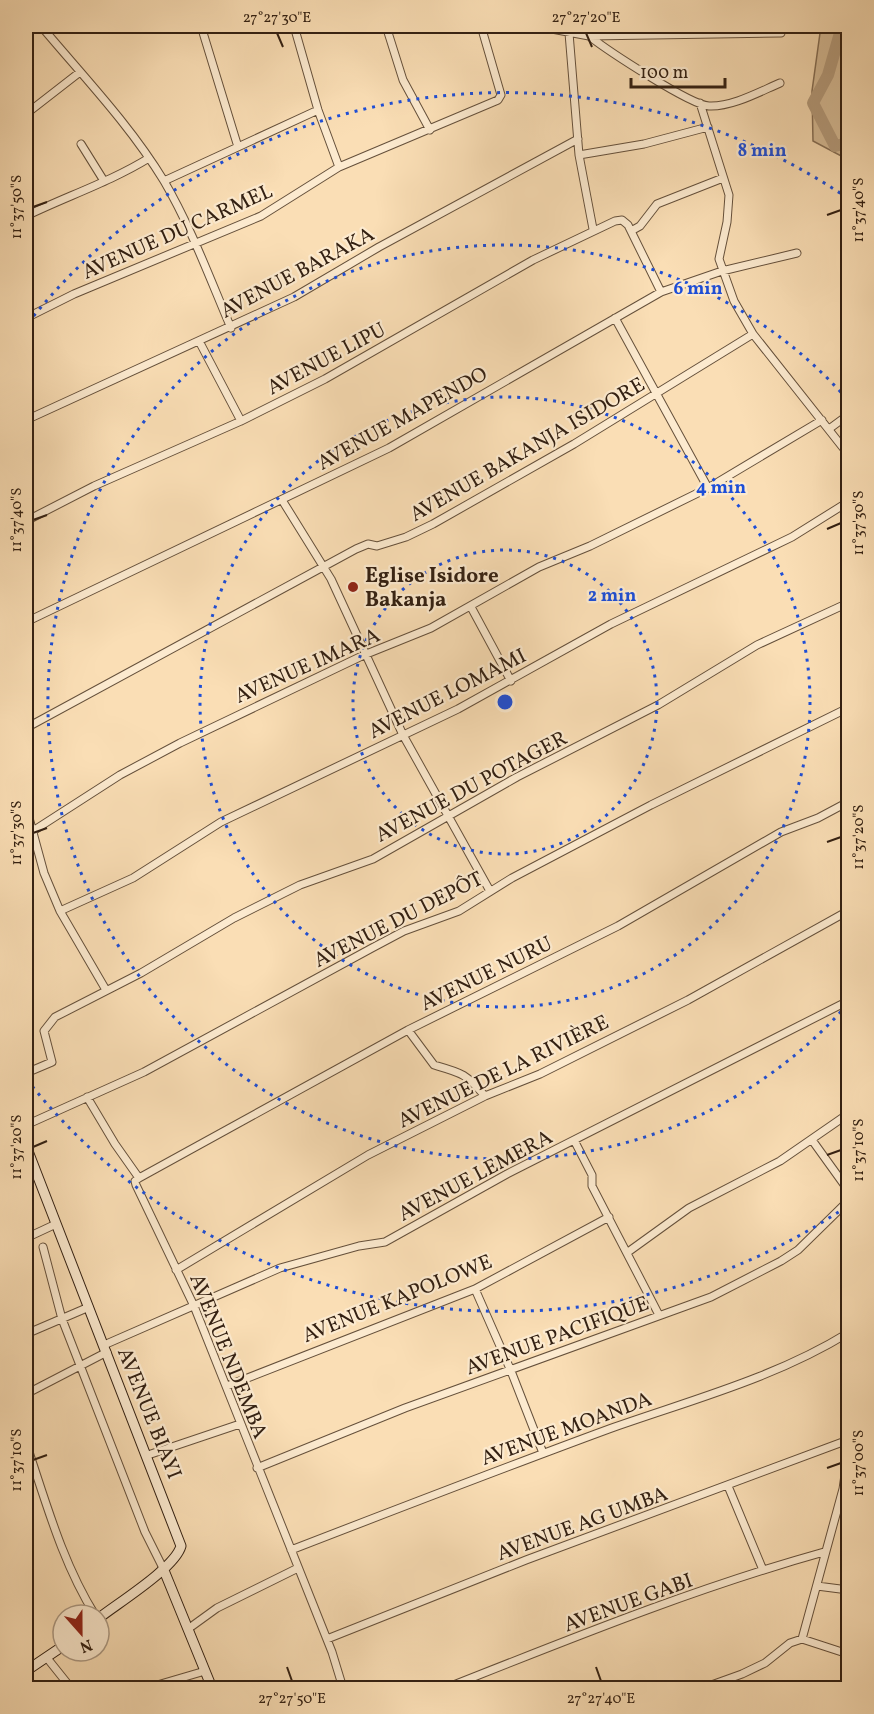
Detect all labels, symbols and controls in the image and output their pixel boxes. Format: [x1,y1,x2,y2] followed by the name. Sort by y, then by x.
[243,8,311,29] text: 27°27'30"E
[552,8,620,29] text: 27°27'20"E
[631,51,726,89] scale bar
[640,61,689,86] text: 100 m
[737,139,787,164] text: 8 min
[7,175,28,239] text: 11°37'50"S
[78,177,278,287] street label: AVENUE DU CARMEL
[849,178,870,242] text: 11°37'40"S
[216,220,380,326] street label: AVENUE BARAKA
[673,277,723,302] text: 6 min
[262,316,391,403] street label: AVENUE LIPU
[312,360,493,478] street label: AVENUE MAPENDO
[405,371,651,530] street label: AVENUE BAKANJA ISIDORE
[696,476,746,501] text: 4 min
[7,488,28,552] text: 11°37'40"S
[849,491,870,555] text: 11°37'30"S
[365,562,499,615] place label: Eglise Isidore Bakanja
[346,580,360,594] marker: Eglise Isidore Bakanja
[588,584,636,609] text: 2 min
[230,621,385,711] street label: AVENUE IMARA
[364,642,532,747] street label: AVENUE LOMAMI
[495,692,515,712] centre of rings
[370,724,573,850] street label: AVENUE DU POTAGER
[7,801,28,865] text: 11°37'30"S
[849,804,870,870] text: 11°37'20"S
[309,865,488,976] street label: AVENUE DU DEPÔT
[416,930,558,1019] street label: AVENUE NURU
[393,1009,614,1136] street label: AVENUE DE LA RIVIÈRE
[7,1114,28,1180] text: 11°37'20"S
[849,1118,870,1182] text: 11°37'10"S
[393,1123,558,1229] street label: AVENUE LEMERA
[298,1248,497,1351] street label: AVENUE KAPOLOWE
[181,1270,274,1444] street label: AVENUE NDEMBA
[462,1290,653,1383] street label: AVENUE PACIFIQUE
[109,1343,188,1484] street label: AVENUE BIAYI
[477,1385,656,1474] street label: AVENUE MOANDA
[7,1428,28,1492] text: 11°37'10"S
[849,1430,870,1496] text: 11°37'00"S
[493,1480,672,1569] street label: AVENUE AG UMBA
[560,1567,697,1640] street label: AVENUE GABI
[51,1603,111,1663] north arrow
[76,1633,95,1658] text: N
[258,1689,326,1710] text: 27°27'50"E
[567,1689,635,1710] text: 27°27'40"E

